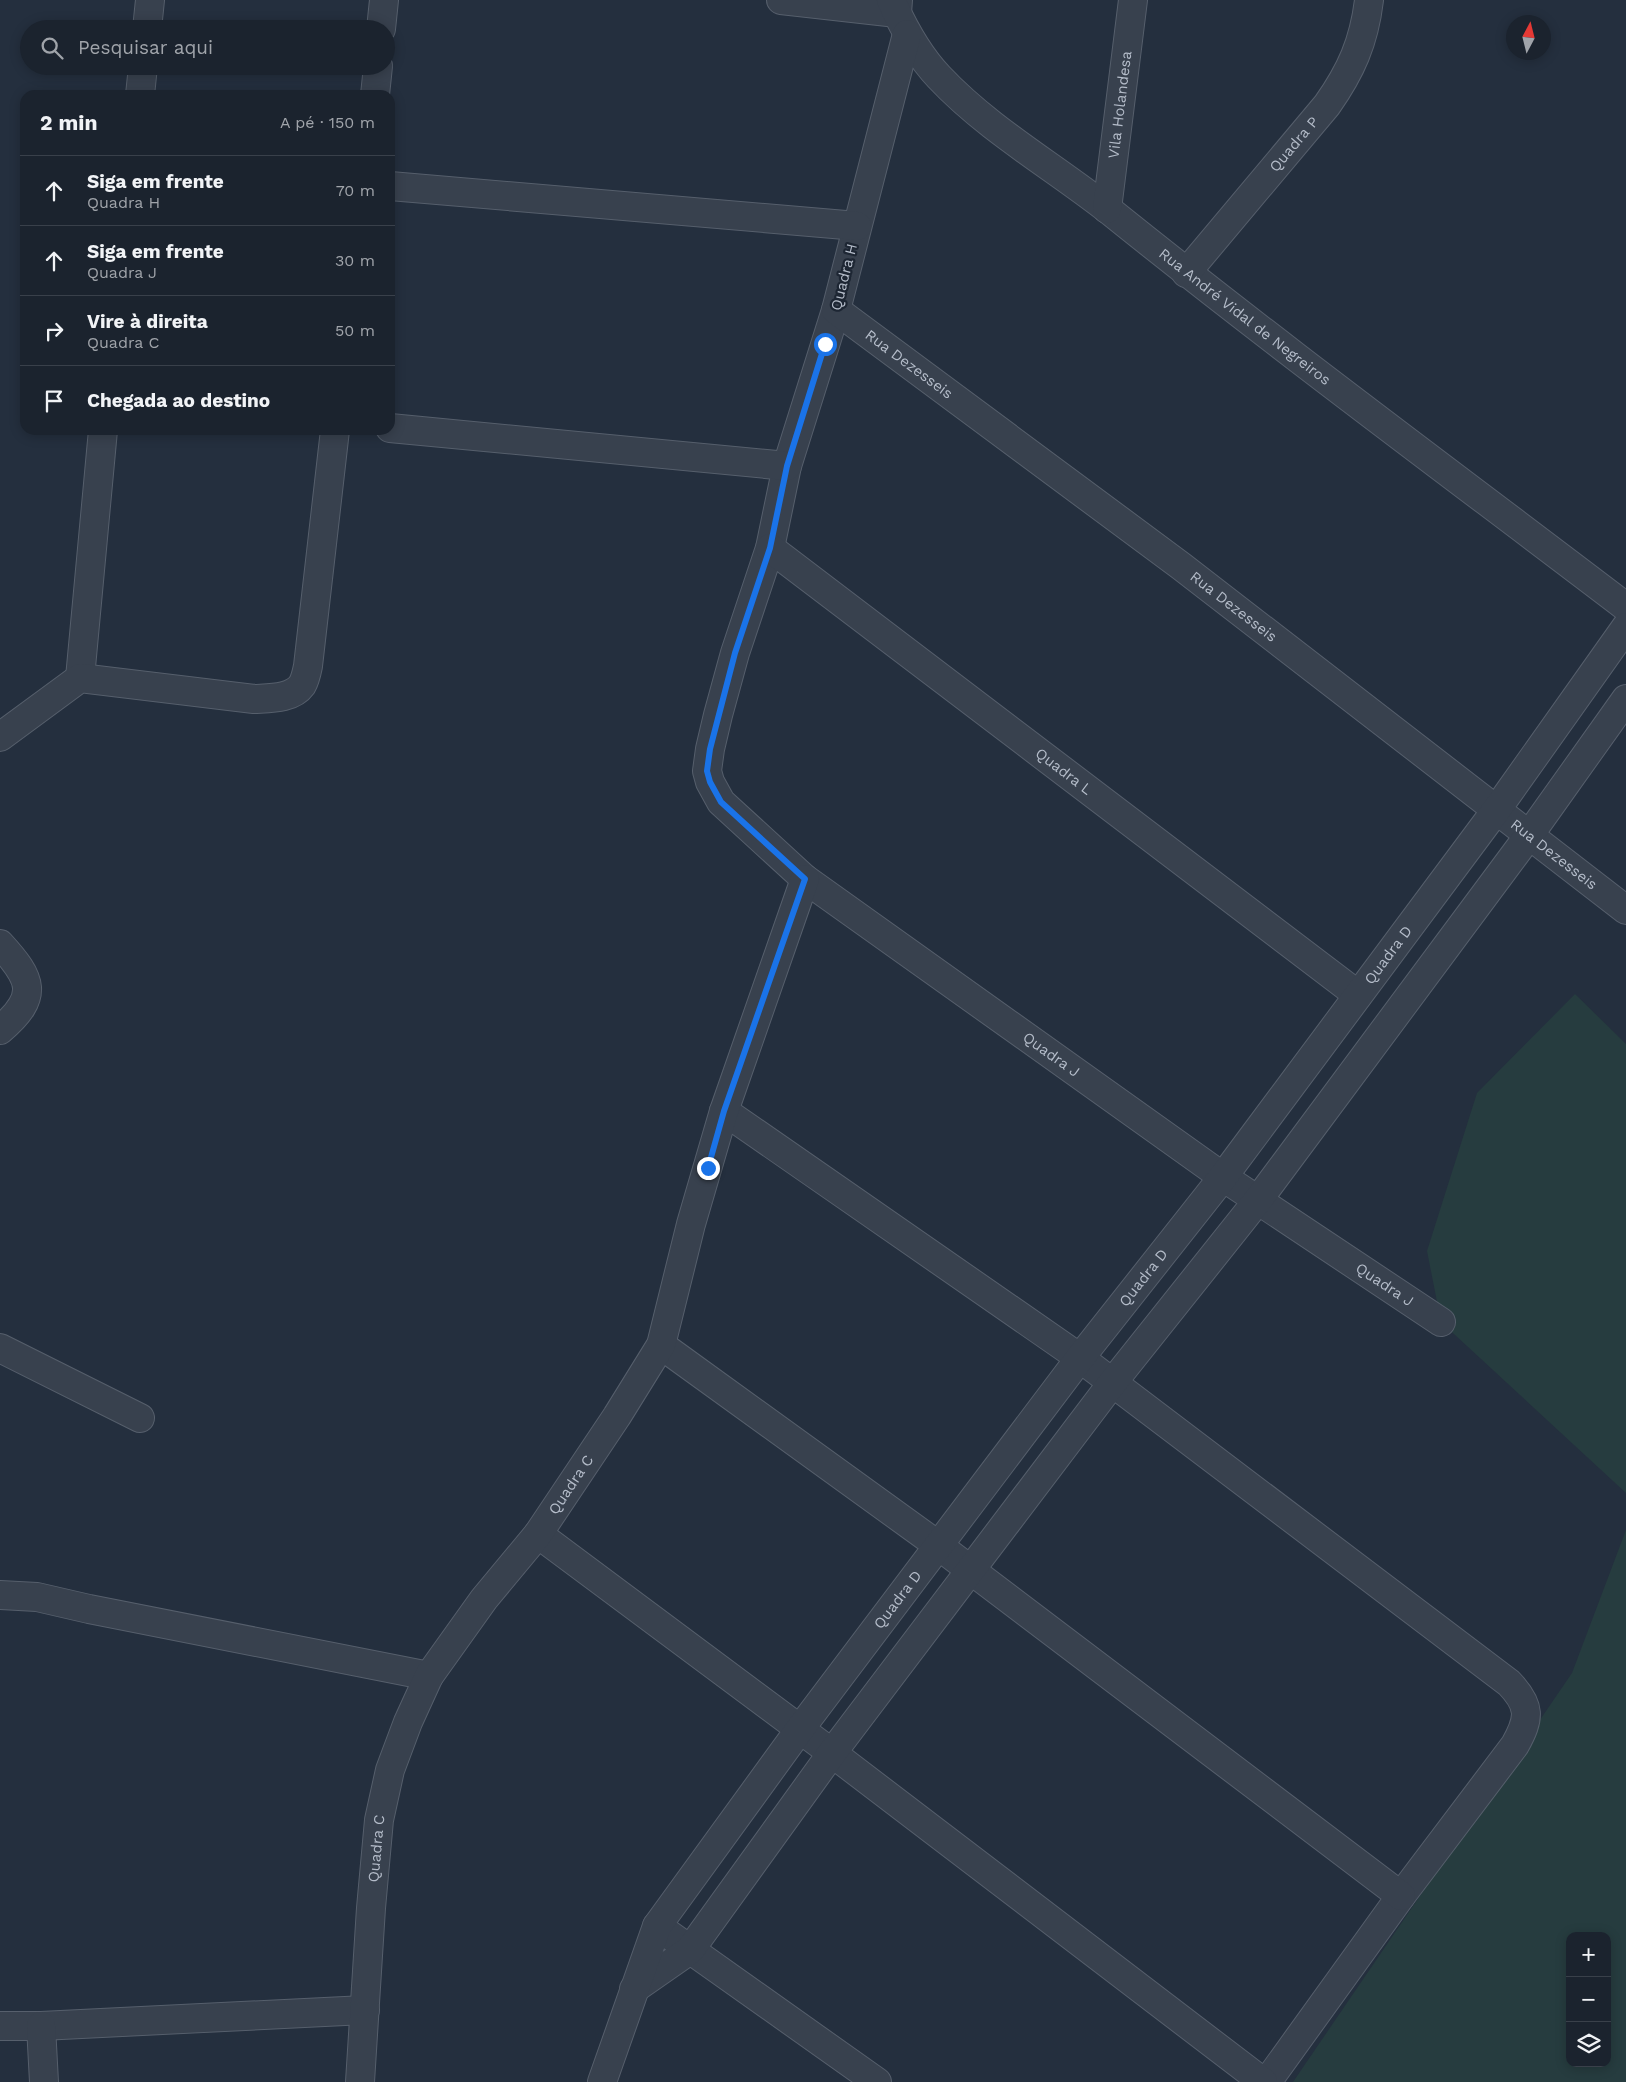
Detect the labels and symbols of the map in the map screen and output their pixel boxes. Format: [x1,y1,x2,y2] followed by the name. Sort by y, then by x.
[1506,15,1551,60] north arrow
[1104,49,1136,160] street label: Vila Holandesa
[1266,113,1322,176] street label: Quadra P
[827,242,861,312] street label: Quadra H
[1155,245,1334,389] street label: Rua André Vidal de Negreiros
[862,326,957,403] street label: Rua Dezesseis
[814,333,837,356] route start
[1187,567,1281,646] street label: Rua Dezesseis
[1032,744,1096,799] street label: Quadra L
[1507,815,1601,894] street label: Rua Dezesseis
[1361,922,1416,988] street label: Quadra D
[1019,1028,1083,1081] street label: Quadra J
[697,1157,720,1180] route end
[1115,1245,1172,1310] street label: Quadra D
[1352,1259,1417,1310] street label: Quadra J
[545,1452,597,1518] street label: Quadra C
[870,1567,925,1632] street label: Quadra D
[364,1813,389,1883] street label: Quadra C

